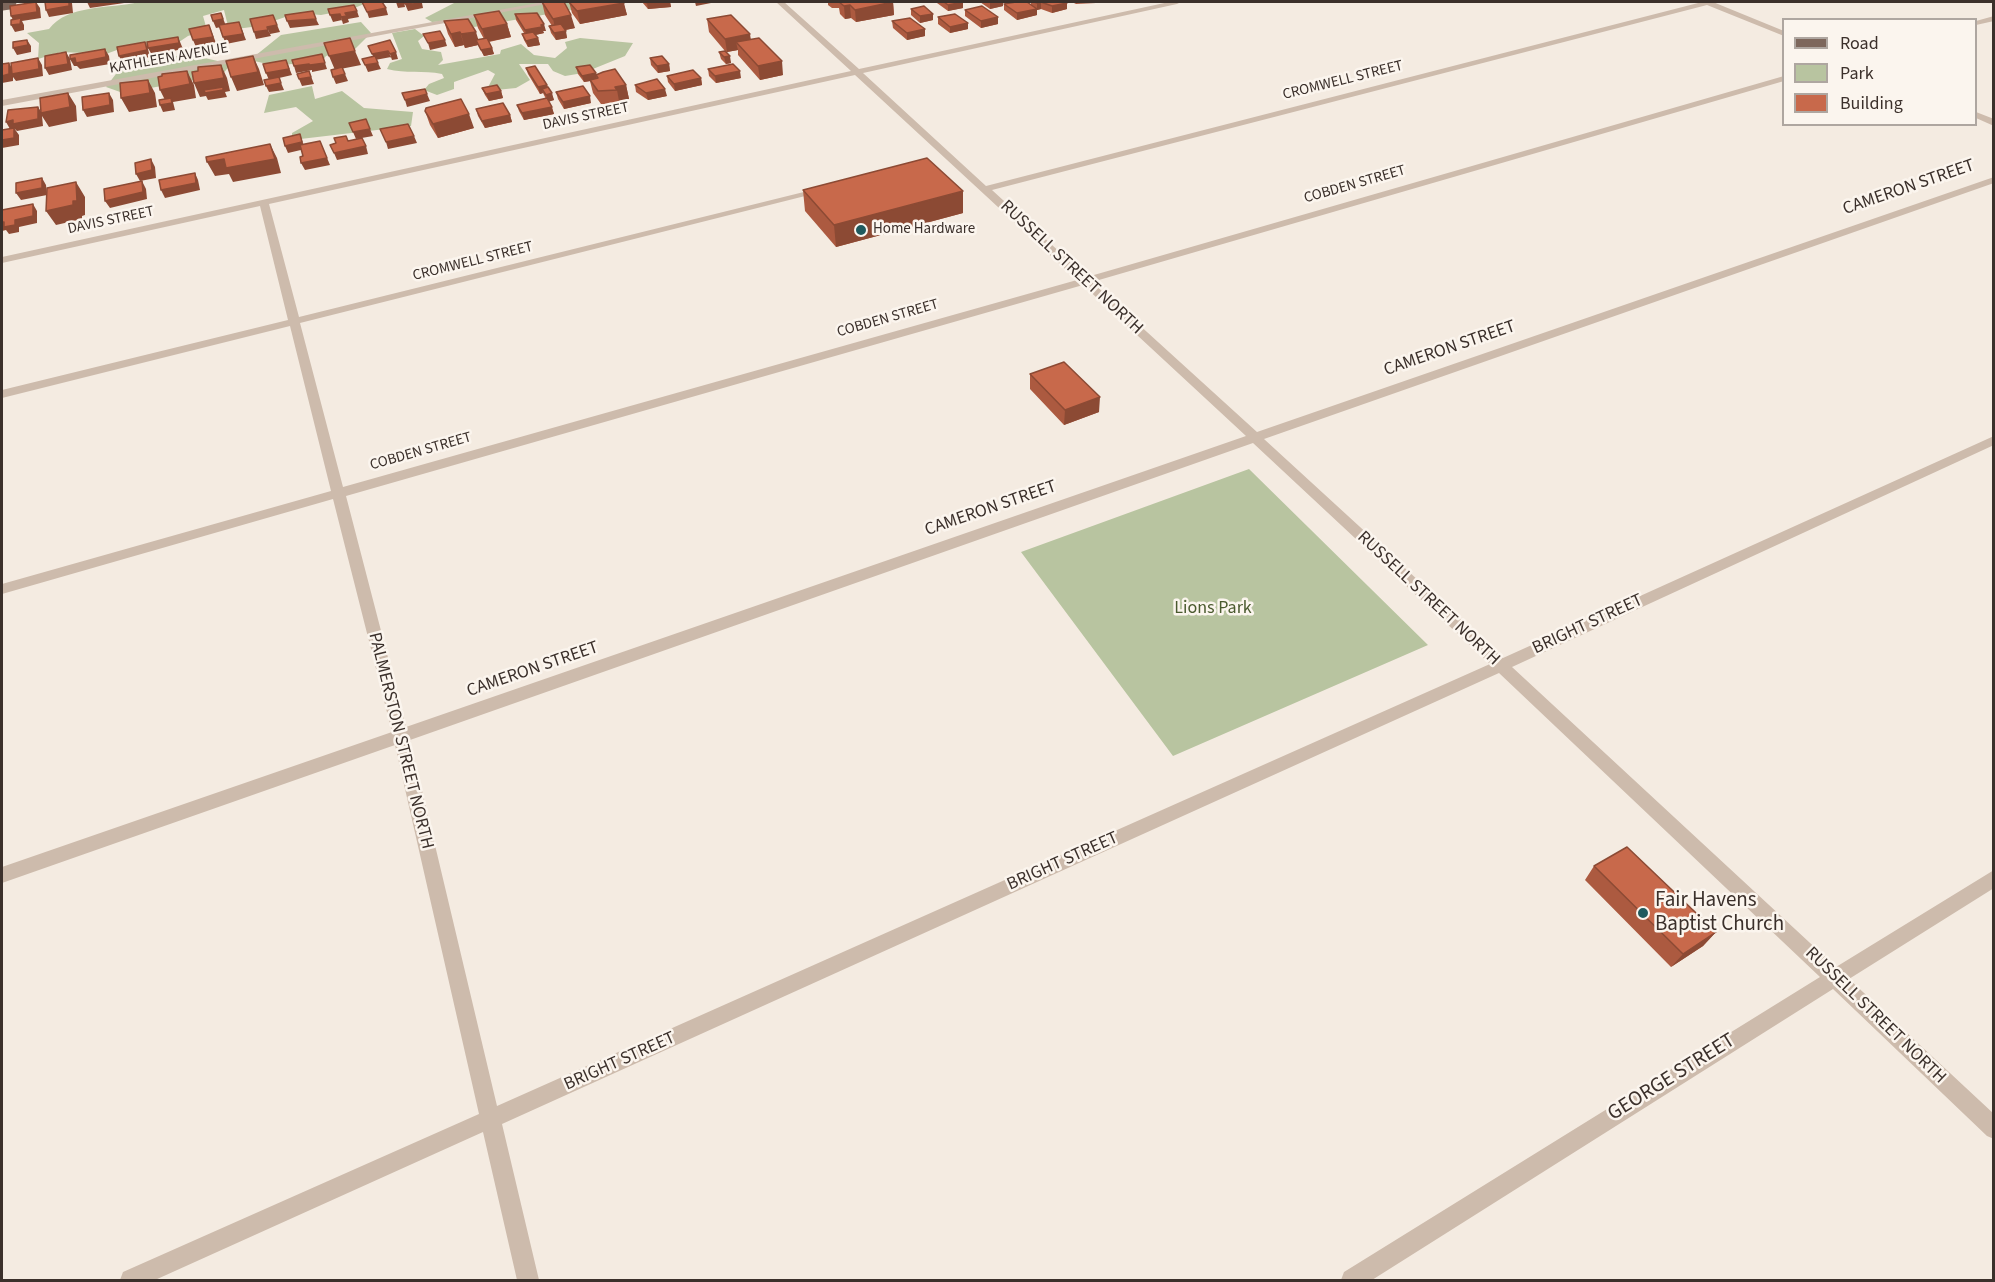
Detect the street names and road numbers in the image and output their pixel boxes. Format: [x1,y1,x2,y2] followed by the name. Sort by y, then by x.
[108,40,230,78] street label: KATHLEEN AVENUE
[1281,57,1405,105] street label: CROMWELL STREET
[541,99,631,135] street label: DAVIS STREET
[1840,155,1978,221] street label: CAMERON STREET
[1302,162,1408,208] street label: COBDEN STREET
[995,196,1147,340] street label: RUSSELL STREET NORTH
[66,203,156,239] street label: DAVIS STREET
[411,238,535,286] street label: CROMWELL STREET
[835,296,941,342] street label: COBDEN STREET
[1381,316,1519,382] street label: CAMERON STREET
[368,429,474,475] street label: COBDEN STREET
[922,476,1060,542] street label: CAMERON STREET
[1352,527,1504,671] street label: RUSSELL STREET NORTH
[1529,590,1647,660] street label: BRIGHT STREET
[363,630,437,852] street label: PALMERSTON STREET NORTH
[464,637,602,703] street label: CAMERON STREET
[1004,828,1122,896] street label: BRIGHT STREET
[1800,943,1950,1089] street label: RUSSELL STREET NORTH
[561,1028,679,1096] street label: BRIGHT STREET
[1604,1029,1740,1127] street label: GEORGE STREET

